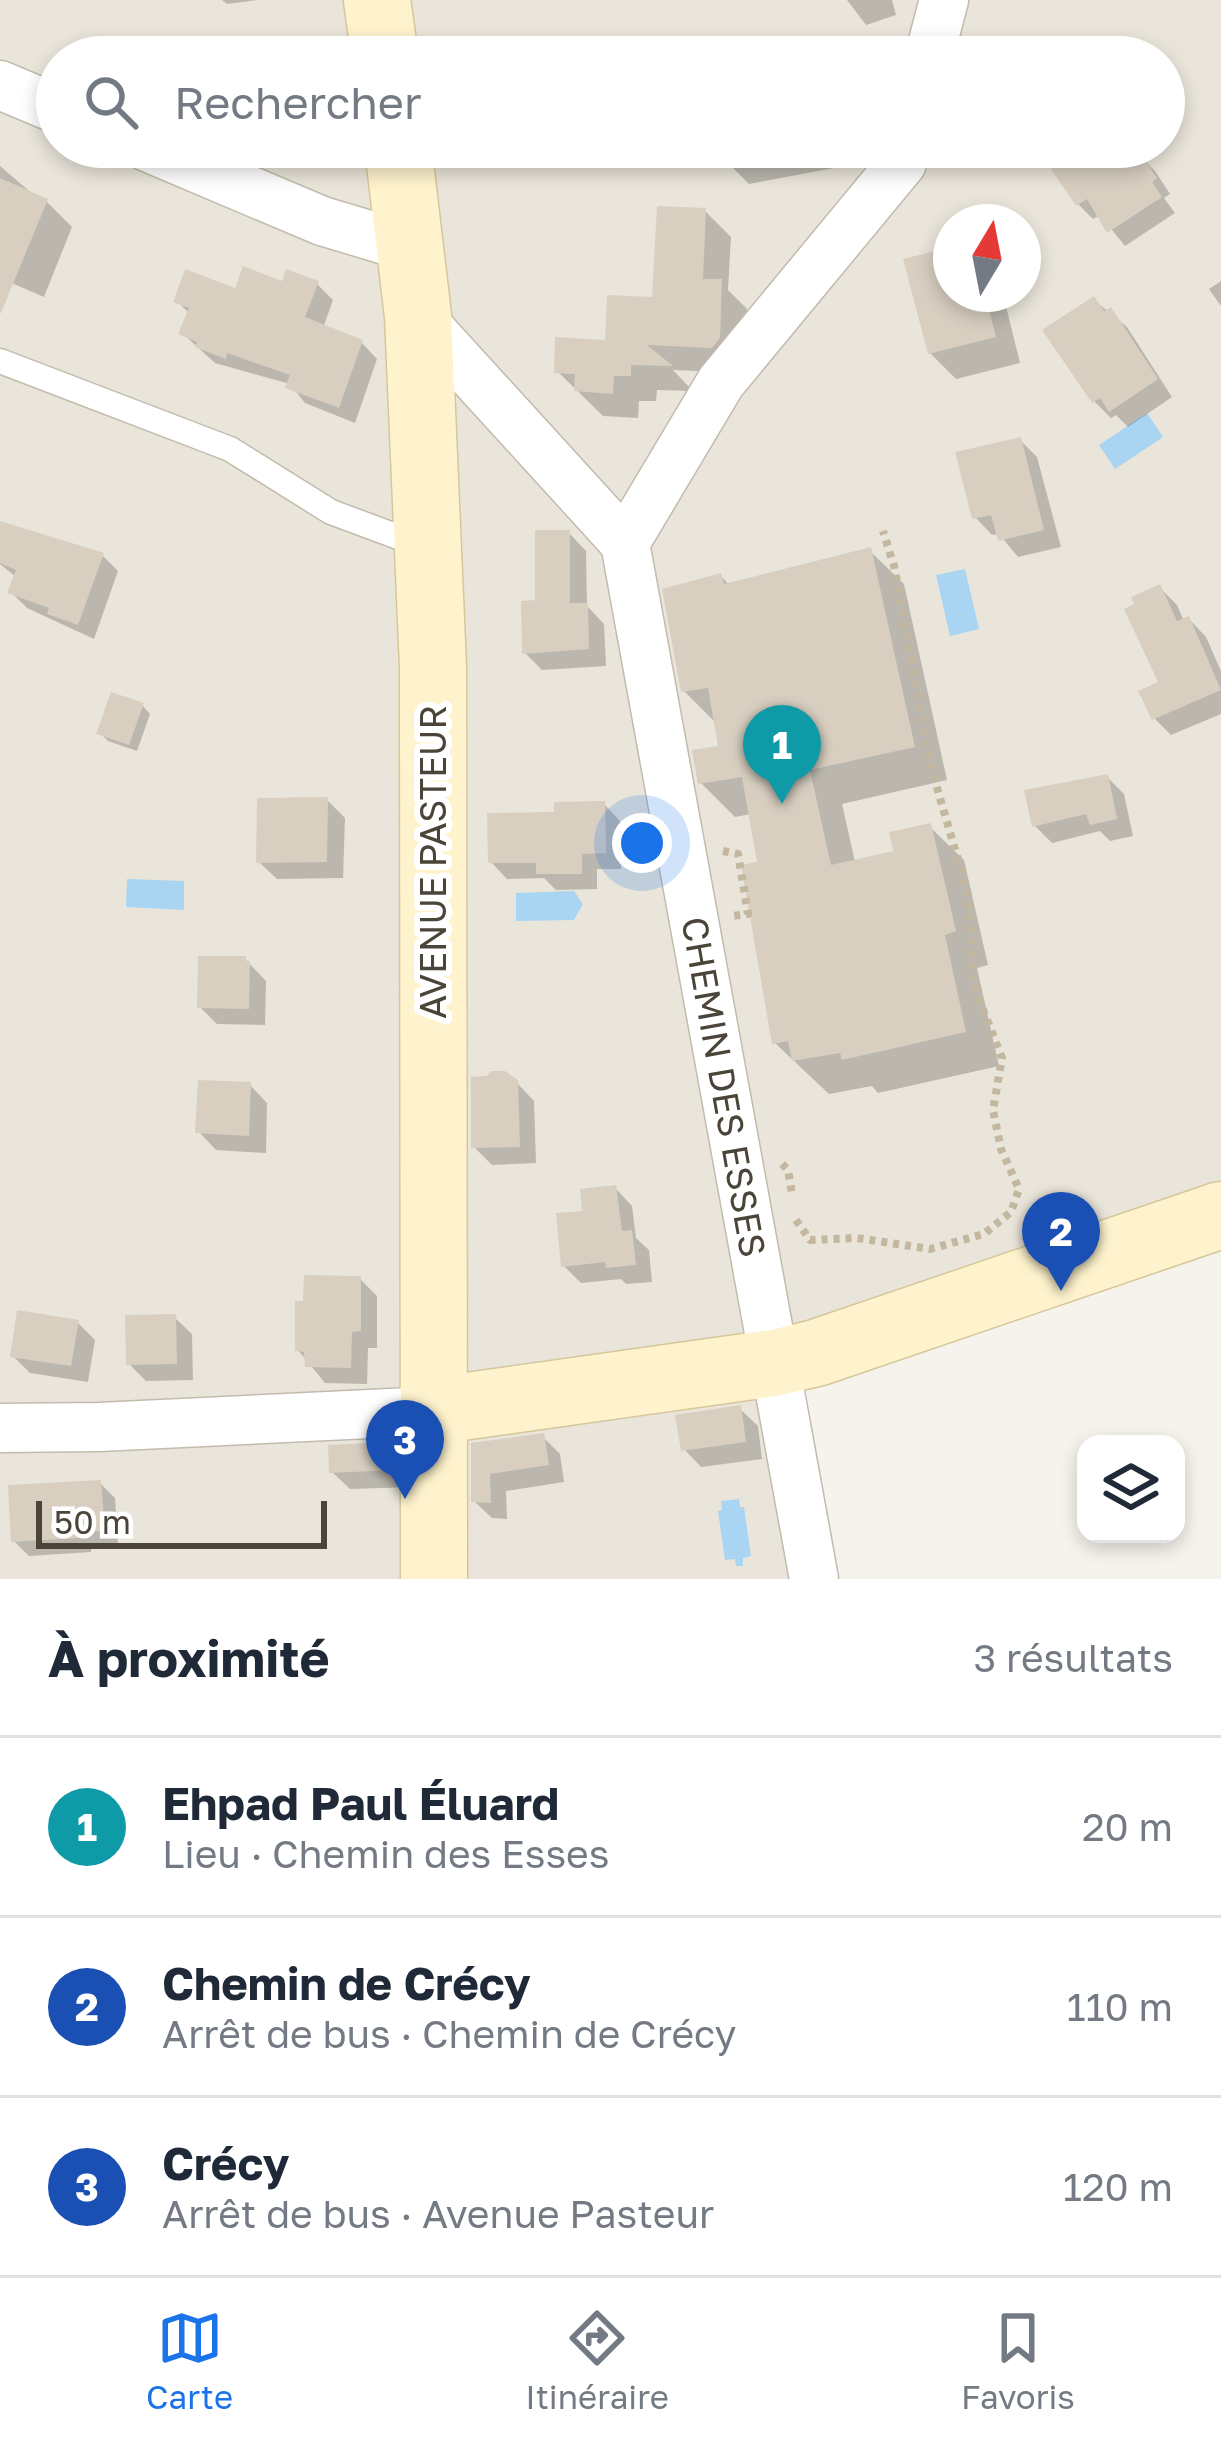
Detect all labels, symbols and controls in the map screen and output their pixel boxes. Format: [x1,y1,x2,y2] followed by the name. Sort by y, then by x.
[36,36,1185,168] search box
[78,69,144,135] icon: search
[174,75,422,129] text: Rechercher
[933,204,1041,312] north arrow
[411,705,454,1019] street label: AVENUE PASTEUR
[743,705,821,804] pin: 1
[612,813,672,873] your location
[673,913,776,1260] street label: CHEMIN DES ESSES
[1022,1192,1100,1291] pin: 2
[366,1400,444,1499] pin: 3
[1077,1435,1185,1543] map controls
[1077,1435,1185,1543] button: layers
[36,1495,327,1548] scale bar
[54,1502,131,1541] text: 50 m
[48,1627,330,1688] text: À proximité
[974,1634,1173,1681] text: 3 résultats
[162,1776,559,1830] text: Ehpad Paul Éluard
[77,1803,97,1850] text: 1
[1082,1803,1173,1850] text: 20 m
[162,1830,609,1877] text: Lieu · Chemin des Esses
[162,1956,531,2010] text: Chemin de Crécy
[75,1983,99,2030] text: 2
[1067,1983,1173,2030] text: 110 m
[162,2010,736,2057] text: Arrêt de bus · Chemin de Crécy
[162,2136,290,2190] text: Crécy
[75,2163,99,2210] text: 3
[1063,2163,1173,2210] text: 120 m
[162,2190,714,2237] text: Arrêt de bus · Avenue Pasteur
[146,2305,233,2416] tab: Carte
[525,2305,669,2416] tab: Itinéraire
[961,2305,1075,2416] tab: Favoris

